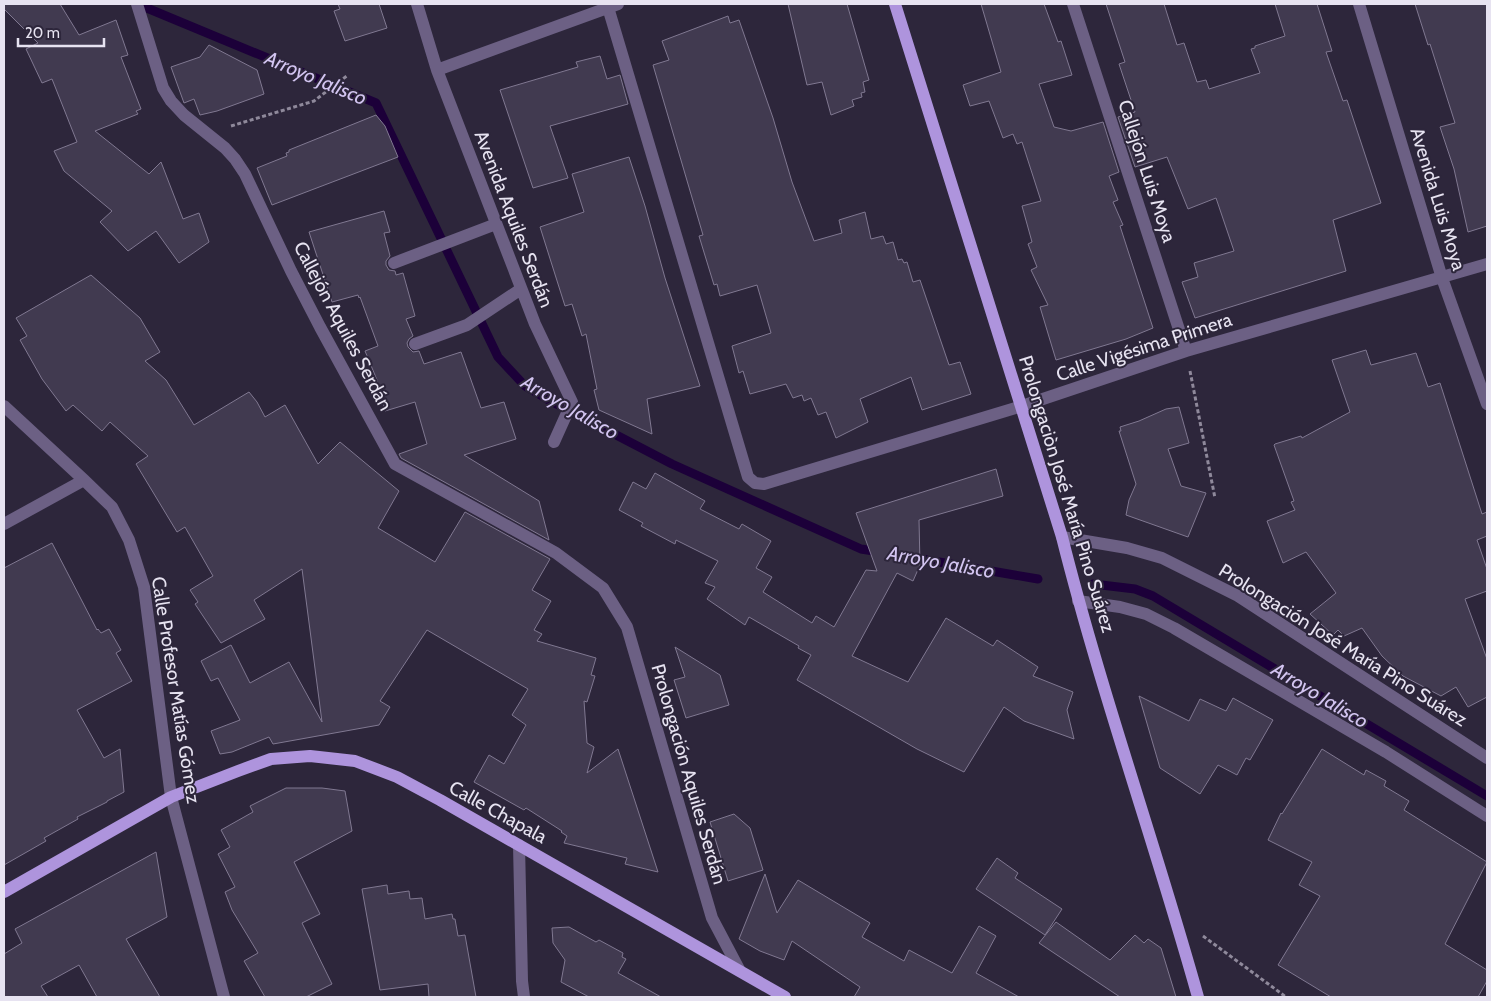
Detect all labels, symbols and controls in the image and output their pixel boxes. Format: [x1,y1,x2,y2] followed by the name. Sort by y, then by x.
[18,15,104,47] scale bar
[25,24,60,42] text: 20 m
[261,45,370,110] water label: Arroyo Jalisco
[1113,97,1181,245] street label: Callejón Luis Moya
[1405,125,1471,273] street label: Avenida Luis Moya
[470,127,558,311] street label: Avenida Aquiles Serdán
[289,238,397,414] street label: Callejón Aquiles Serdán
[1053,308,1235,386] street label: Calle Vigésima Primera
[1014,353,1120,635] street label: Prolongaciòn José María Pino Suárez
[516,369,623,444] water label: Arroyo Jalisco
[885,541,996,583] water label: Arroyo Jalisco
[1215,559,1471,731] street label: Prolongación José María Pino Suárez
[147,575,205,805] street label: Calle Profesor Matías Gómez
[1267,656,1373,733] water label: Arroyo Jalisco
[647,661,731,887] street label: Prolongación Aquiles Serdán
[445,776,551,848] street label: Calle Chapala

